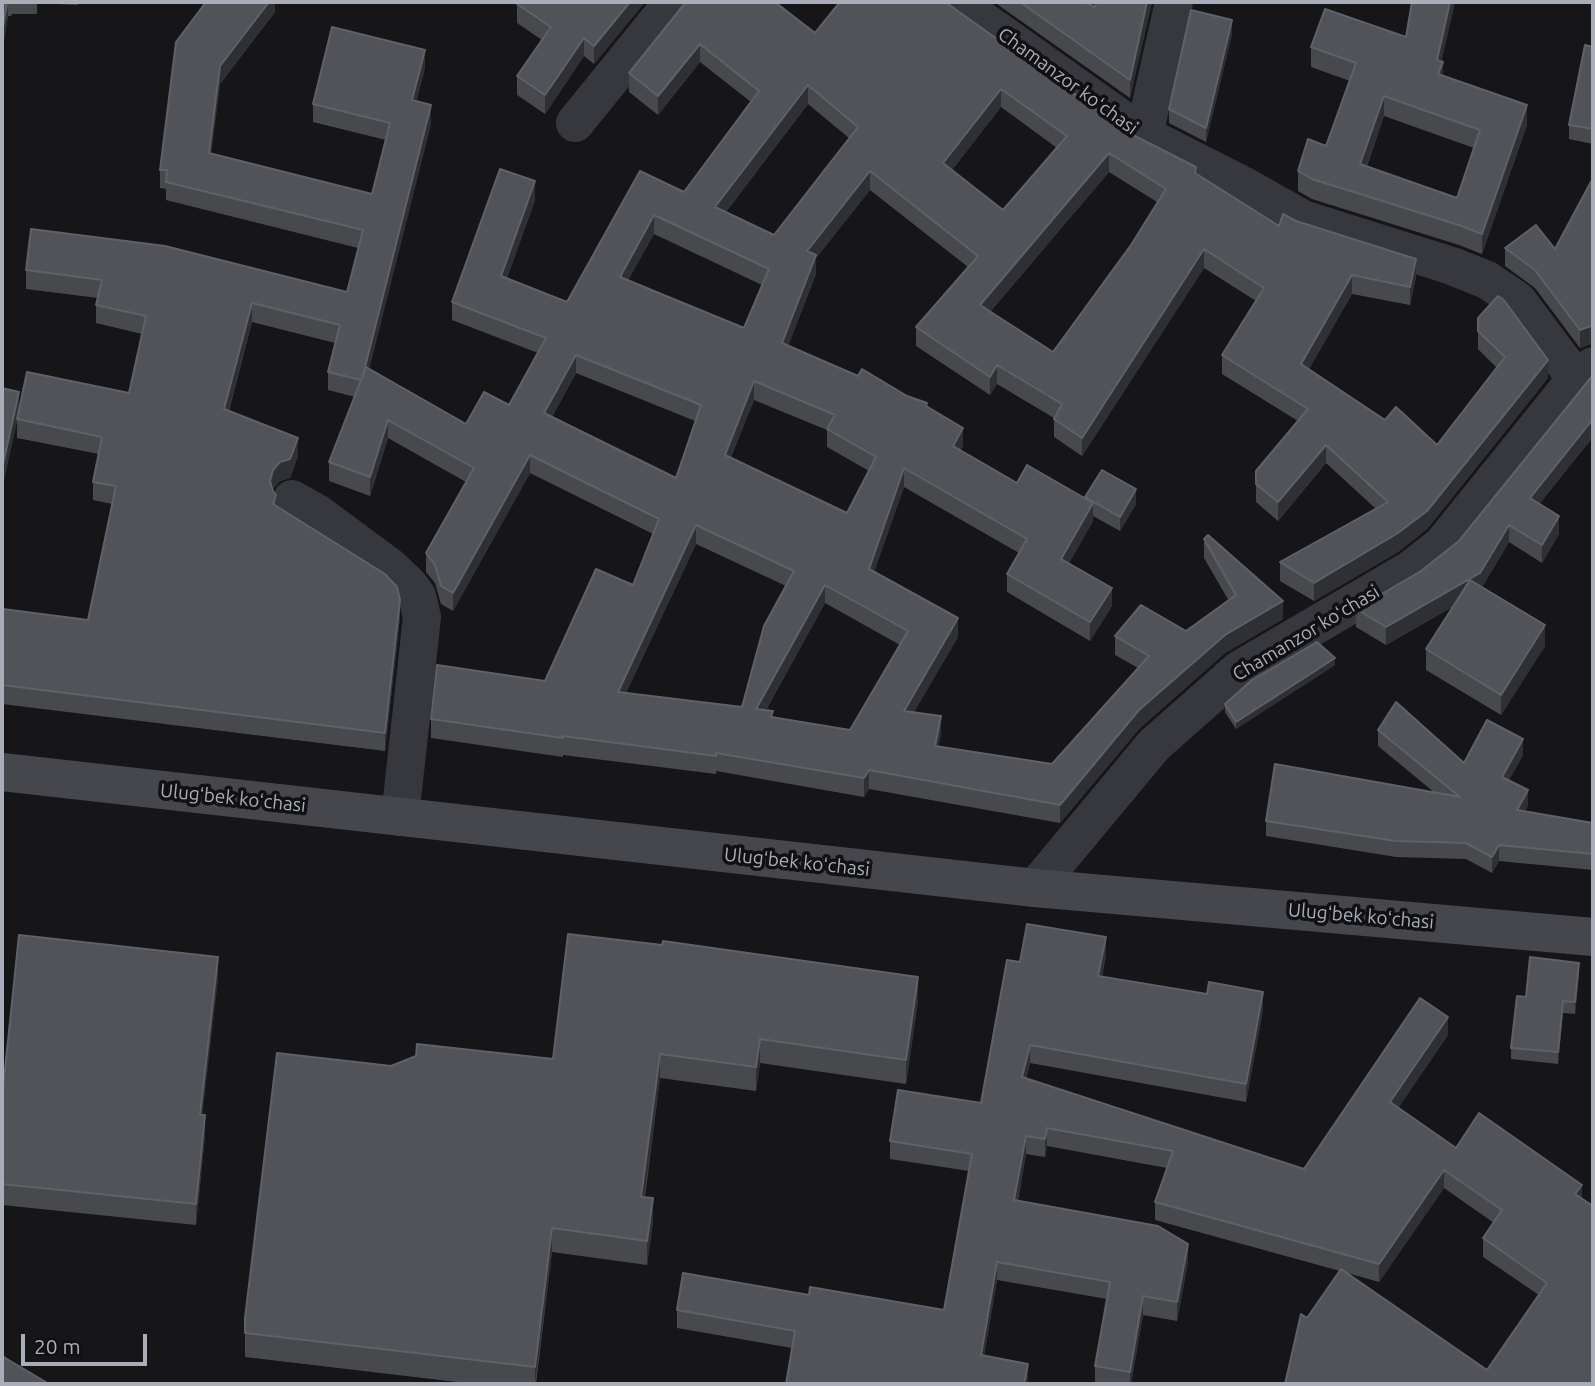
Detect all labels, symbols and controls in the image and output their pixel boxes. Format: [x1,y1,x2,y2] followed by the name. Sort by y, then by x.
[994,23,1142,139] street label: Chamanzor koʻchasi
[1228,580,1384,686] street label: Chamanzor koʻchasi
[159,779,307,817] street label: Ulugʻbek koʻchasi
[723,843,871,881] street label: Ulugʻbek koʻchasi
[1287,898,1435,934] street label: Ulugʻbek koʻchasi
[24,1320,150,1364] scale bar
[34,1334,81,1358] text: 20 m

